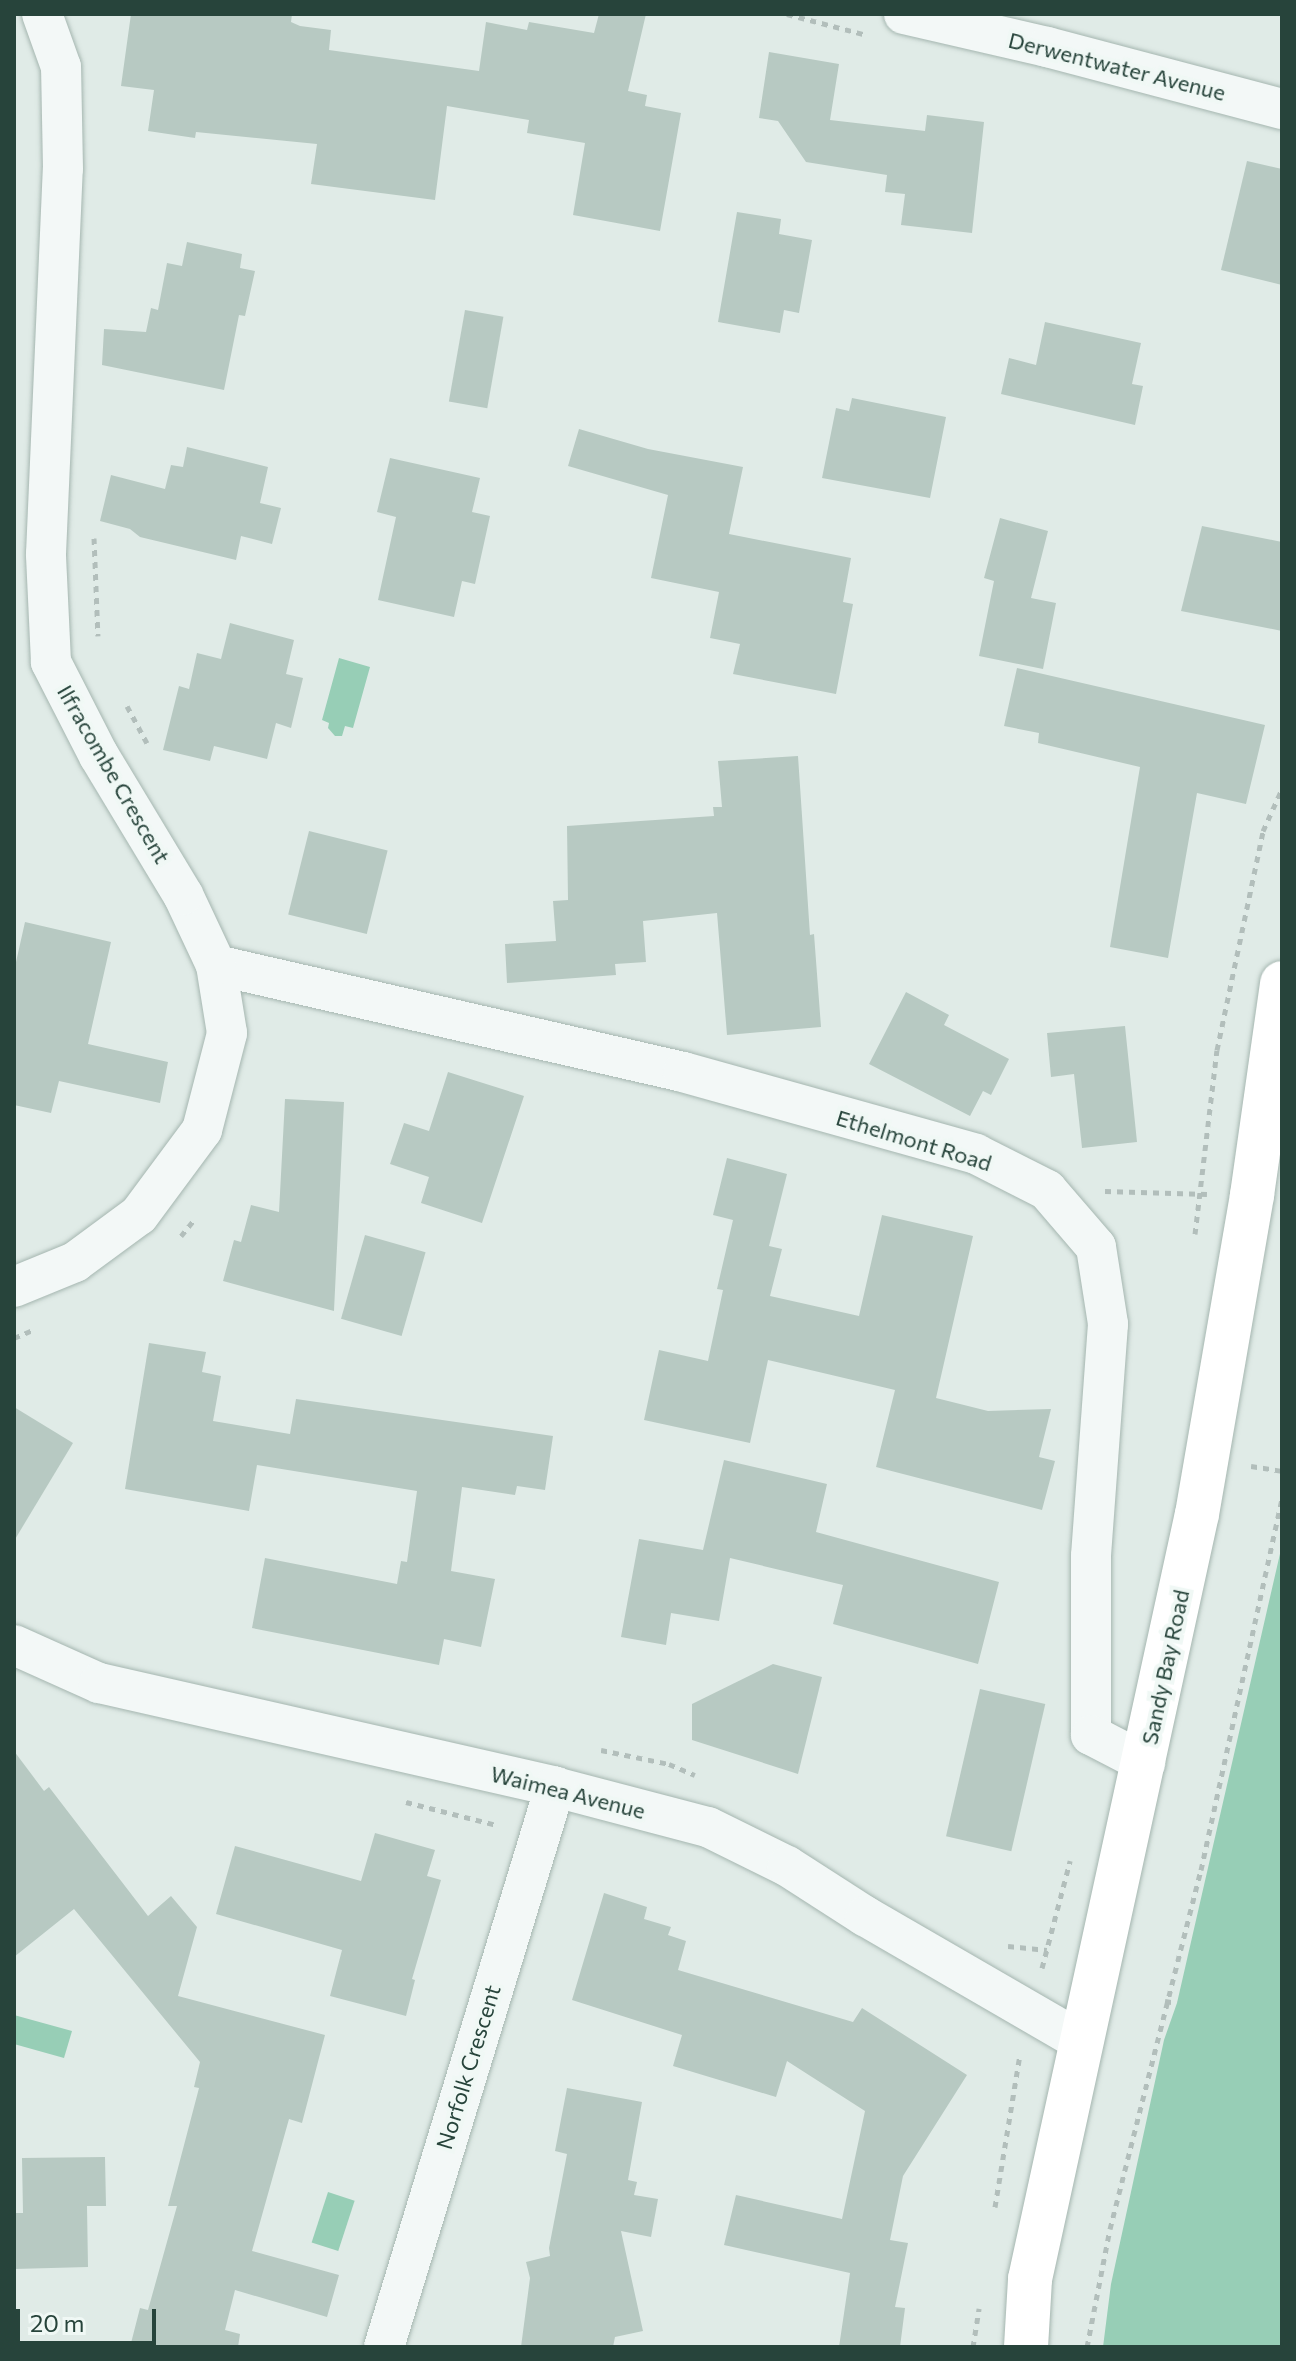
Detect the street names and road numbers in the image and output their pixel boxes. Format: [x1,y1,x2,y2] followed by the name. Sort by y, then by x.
[1006,26,1228,106] street label: Derwentwater Avenue
[52,680,176,868] street label: Ilfracombe Crescent
[833,1104,995,1176] street label: Ethelmont Road
[1136,1587,1194,1747] street label: Sandy Bay Road
[488,1760,648,1824] street label: Waimea Avenue
[430,1981,506,2153] street label: Norfolk Crescent

